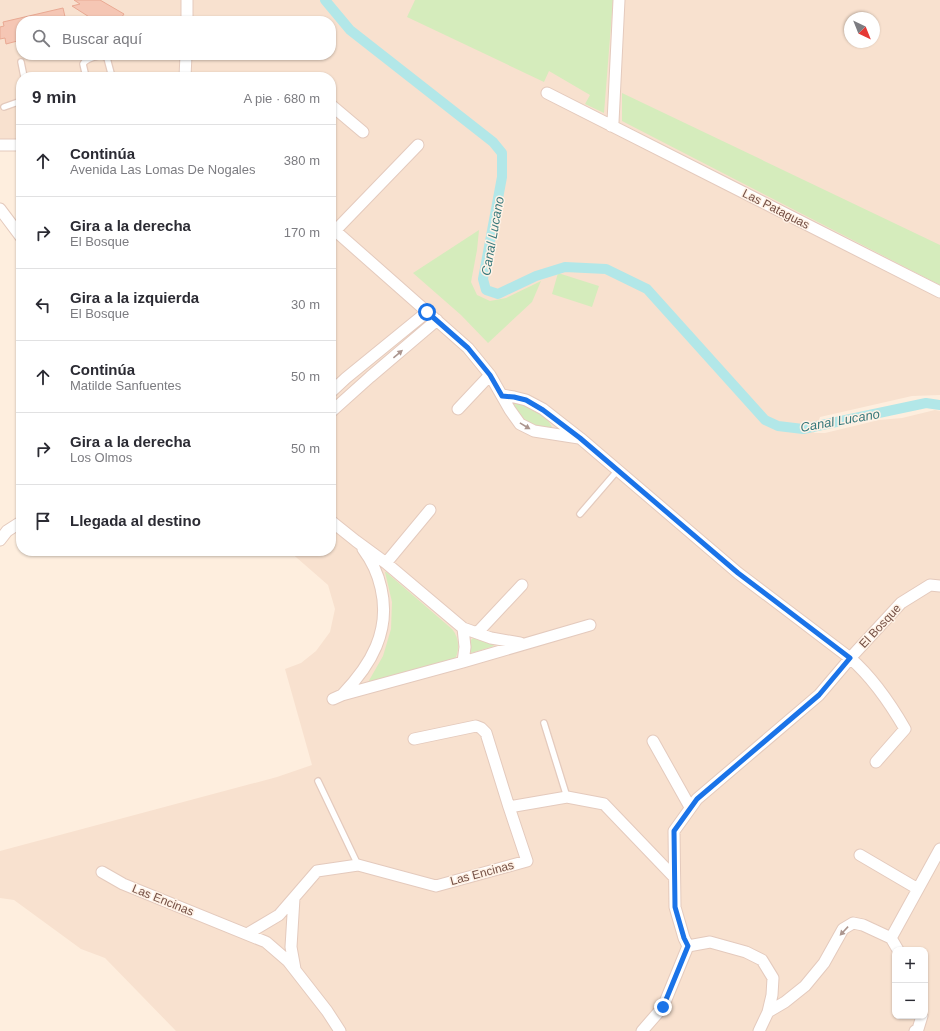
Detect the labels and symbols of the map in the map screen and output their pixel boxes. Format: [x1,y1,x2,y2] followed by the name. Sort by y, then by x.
[844,12,880,48] north arrow
[740,186,812,232] street label: Las Pataguas
[478,195,507,277] water label: Canal Lucano
[418,303,436,321] route start
[393,349,403,358] one-way arrow
[799,406,881,435] water label: Canal Lucano
[519,422,531,429] one-way arrow
[856,601,904,651] street label: El Bosque
[449,858,515,888] street label: Las Encinas
[130,881,196,919] street label: Las Encinas
[839,926,849,936] one-way arrow
[654,998,672,1016] route end

